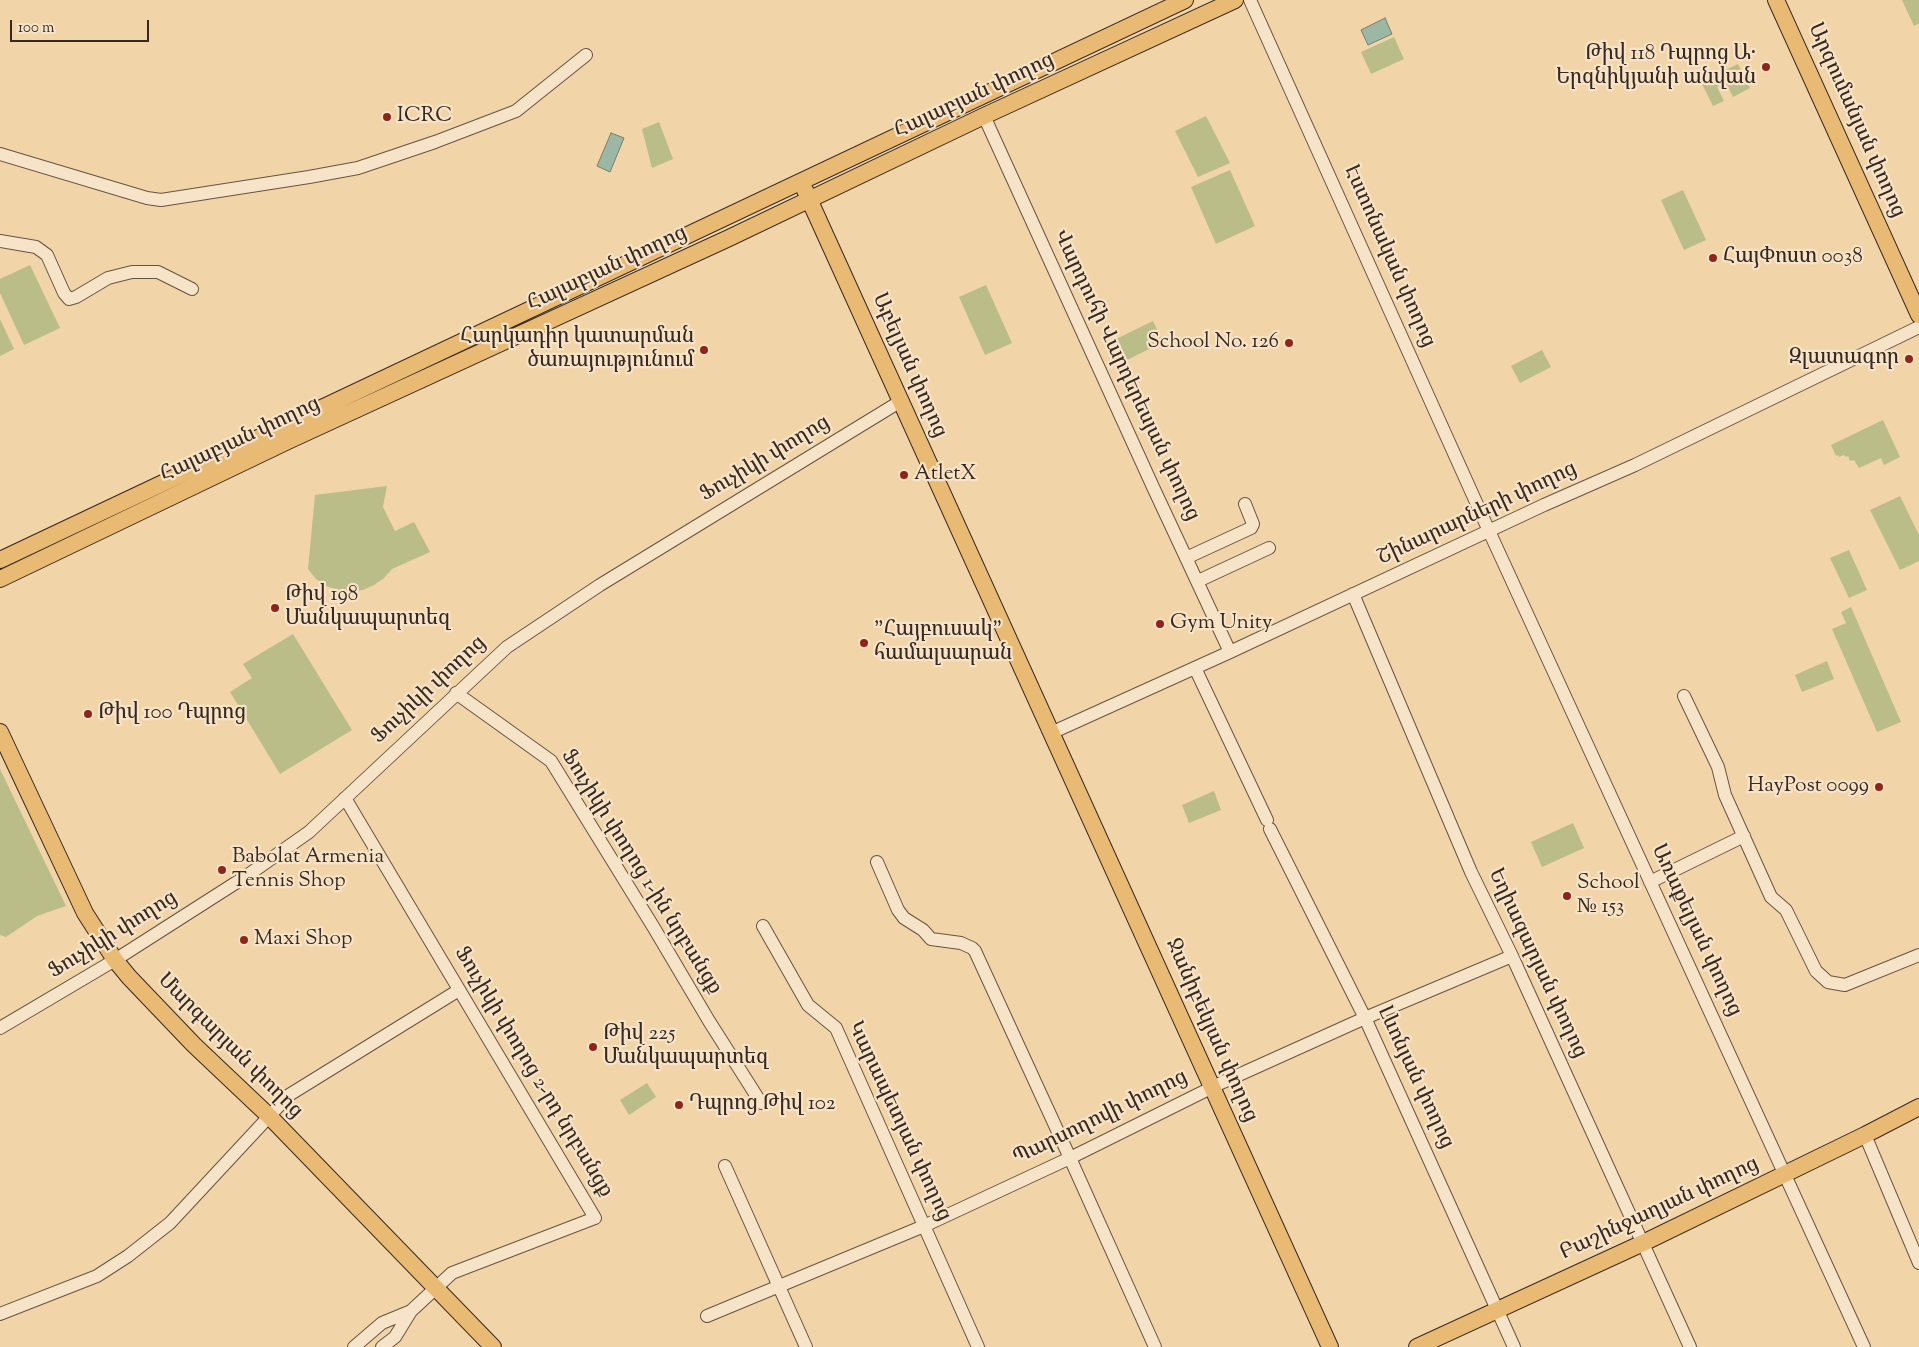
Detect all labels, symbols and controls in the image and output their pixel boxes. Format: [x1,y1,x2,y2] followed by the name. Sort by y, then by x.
[12,10,151,42] scale bar
[18,18,54,39] text: 100 m
[1801,20,1909,222] street label: Արզումանյան փողոց
[1556,42,1756,92] place label: Թիվ 118 Դպրոց Ա․ Երզնիկյանի անվան
[891,49,1059,145] street label: Հալաբյան փողոց
[1760,61,1772,73] marker: Թիվ 118 Դպրոց Ա․ Երզնիկյանի անվան
[397,104,452,130] place label: ICRC
[381,111,393,123] marker: ICRC
[1336,162,1440,352] street label: Էստոնական փողոց
[524,222,692,318] street label: Հալաբյան փողոց
[1046,226,1204,526] street label: Վարդուհի Վարդերեսյան փողոց
[1723,245,1863,271] place label: ՀայՓոստ 0038
[1707,252,1719,264] marker: ՀայՓոստ 0038
[865,290,951,442] street label: Աբելյան փողոց
[460,325,694,375] place label: Հարկադիր կատարման ծառայությունում
[1147,330,1279,356] place label: School No. 126
[1283,337,1295,349] marker: School No. 126
[698,344,710,356] marker: Հարկադիր կատարման ծառայությունում
[1789,346,1899,372] place label: Զլատագոր
[1903,353,1915,365] marker: Զլատագոր
[157,393,325,489] street label: Հալաբյան փողոց
[697,411,835,509] street label: Ֆուչիկի փողոց
[1374,458,1582,572] street label: Շինարարների փողոց
[914,462,976,488] place label: AtletX
[898,469,910,481] marker: AtletX
[285,583,450,633] place label: Թիվ 198 Մանկապարտեզ
[269,602,281,614] marker: Թիվ 198 Մանկապարտեզ
[1170,611,1273,637] place label: Gym Unity
[874,618,1012,668] place label: "Հայբուսակ" համալսարան
[1154,618,1166,630] marker: Gym Unity
[368,632,492,750] street label: Ֆուչիկի փողոց
[858,637,870,649] marker: "Հայբուսակ" համալսարան
[98,701,246,727] place label: Թիվ 100 Դպրոց
[82,708,94,720] marker: Թիվ 100 Դպրոց
[554,746,726,1000] street label: Ֆուչիկի փողոց 1-ին նրբանցք
[1748,774,1869,800] place label: HayPost 0099
[1873,781,1885,793] marker: HayPost 0099
[1644,841,1746,1021] street label: Առաքելյան փողոց
[232,845,384,895] place label: Babolat Armenia Tennis Shop
[216,864,228,876] marker: Babolat Armenia Tennis Shop
[1481,865,1591,1063] street label: Եղիազարյան փողոց
[1577,871,1640,921] place label: School № 153
[45,886,183,986] street label: Ֆուչիկի փողոց
[1561,890,1573,902] marker: School № 153
[254,927,352,953] place label: Maxi Shop
[238,934,250,946] marker: Maxi Shop
[1158,935,1262,1127] street label: Ջանիբեկյան փողոց
[447,943,617,1203] street label: Ֆուչիկի փողոց 2-րդ նրբանցք
[151,969,307,1125] street label: Մարգարյան փողոց
[1370,1003,1458,1153] street label: Լևոնյան փողոց
[841,1018,955,1226] street label: Կարապետյան փողոց
[603,1022,768,1072] place label: Թիվ 225 Մանկապարտեզ
[587,1041,599,1053] marker: Թիվ 225 Մանկապարտեզ
[1010,1066,1192,1172] street label: Պարսողովի փողոց
[689,1092,836,1118] place label: Դպրոց Թիվ 102
[673,1099,685,1111] marker: Դպրոց Թիվ 102
[1556,1153,1764,1267] street label: Բաշինջաղյան փողոց

